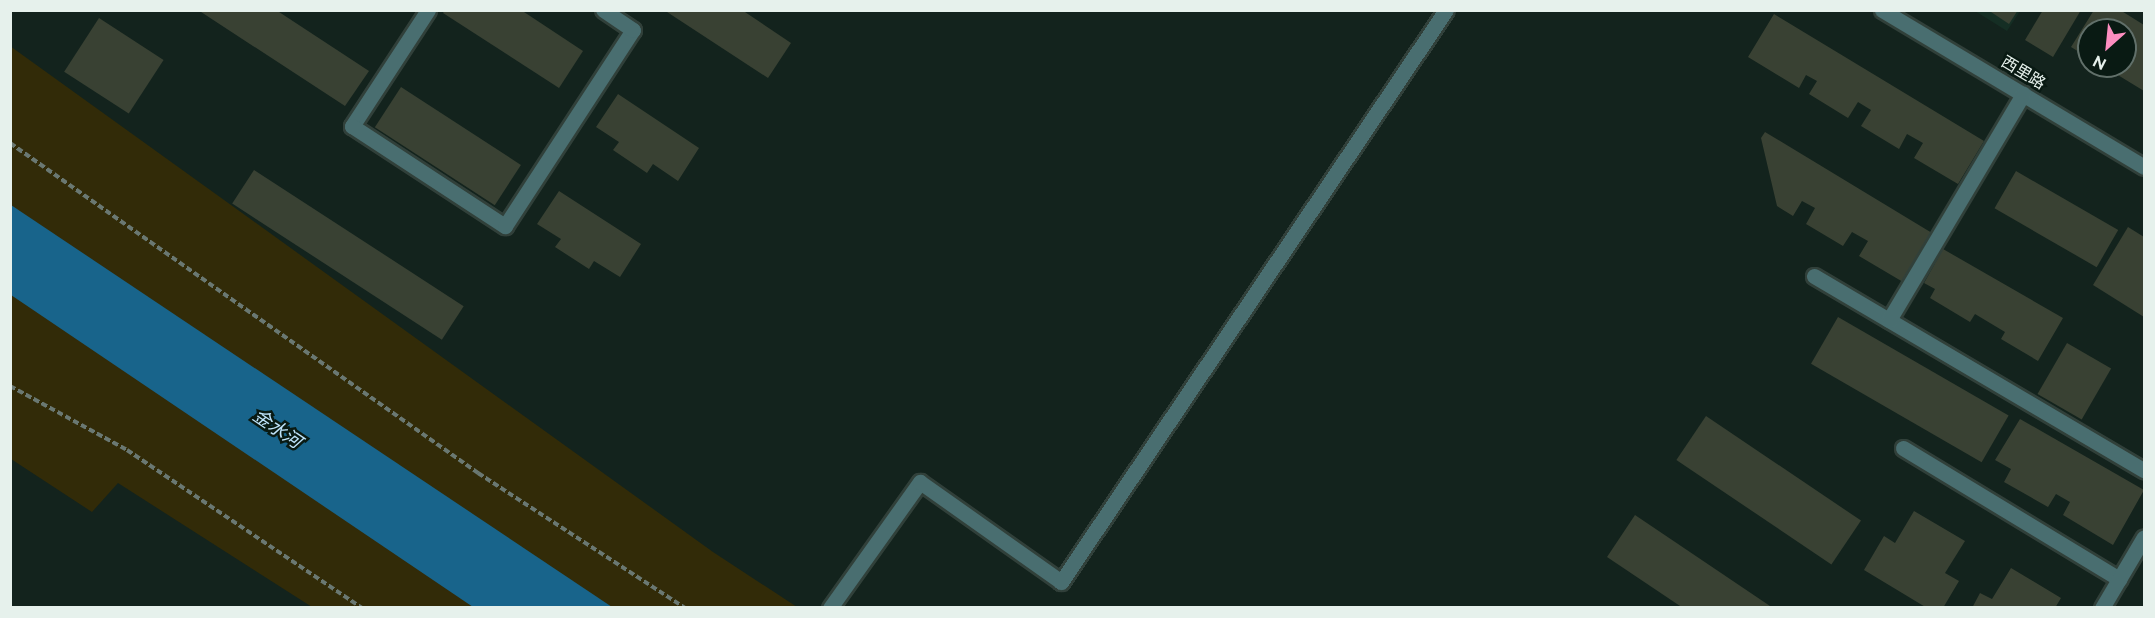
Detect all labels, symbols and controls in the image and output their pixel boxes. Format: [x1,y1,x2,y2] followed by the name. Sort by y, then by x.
[2077,18,2137,78] north arrow
[2090,51,2109,74] text: N
[1997,52,2049,94] street label: 西里路
[249,405,305,453] water label: 金水河

